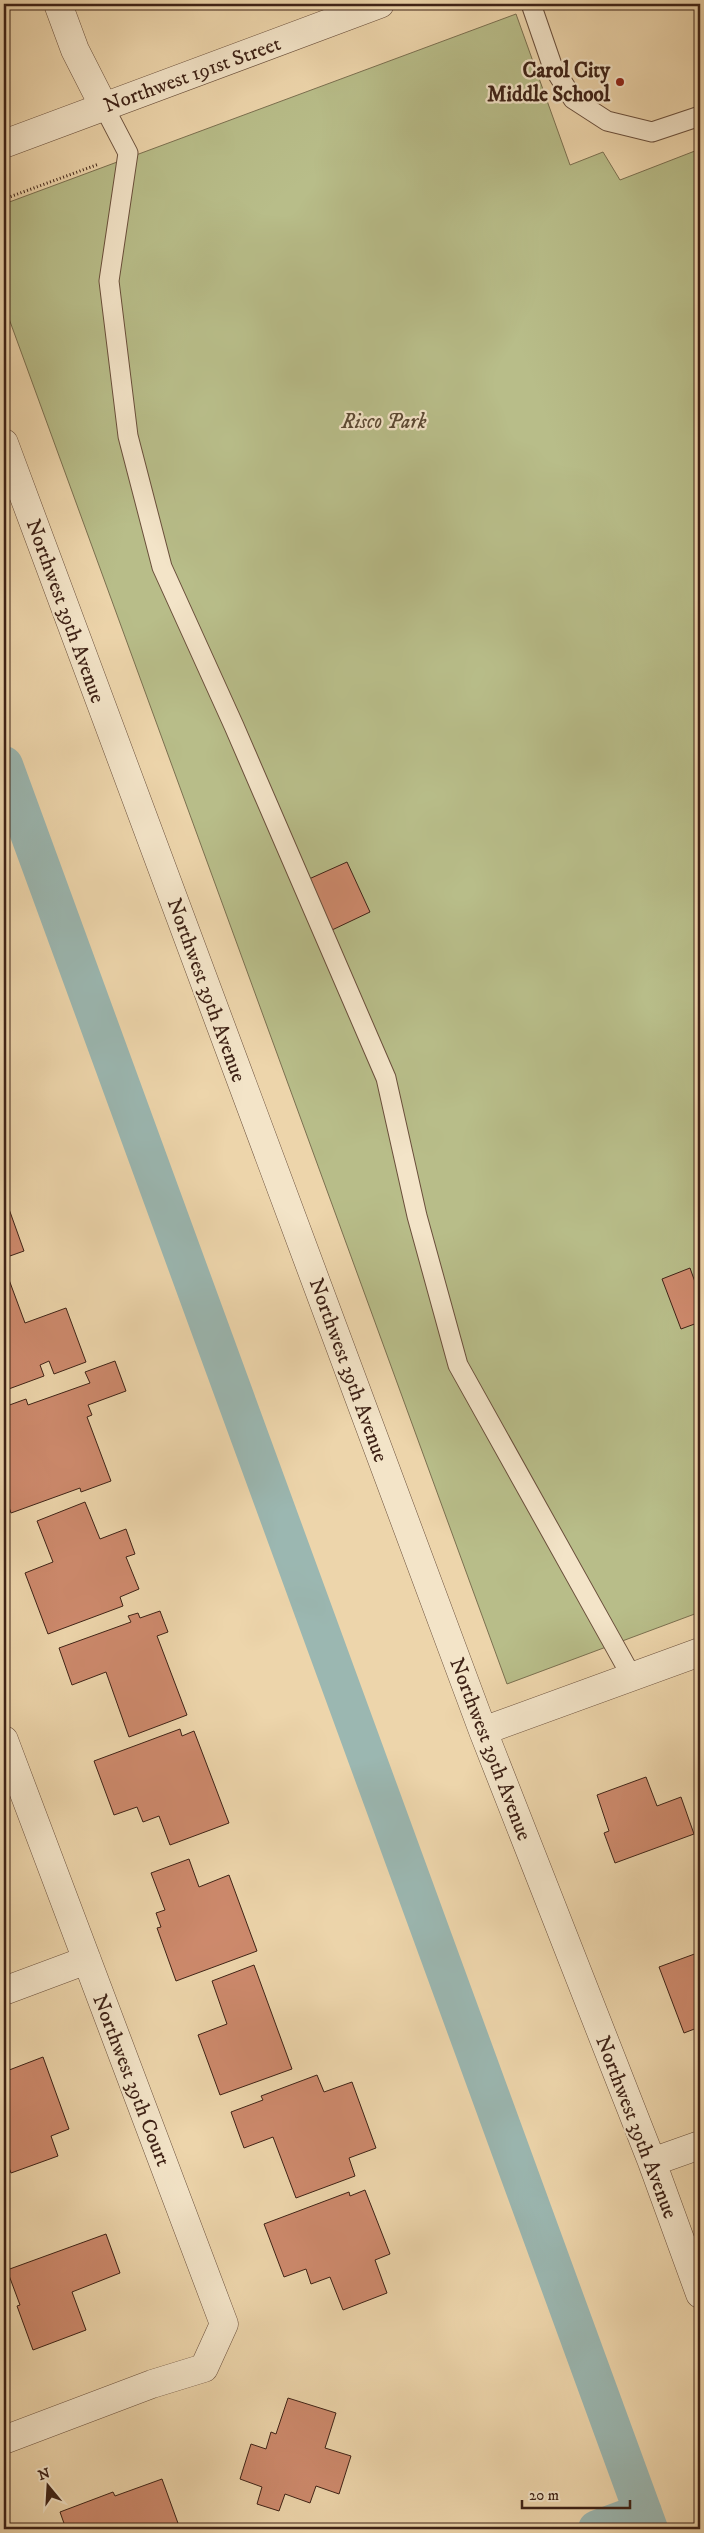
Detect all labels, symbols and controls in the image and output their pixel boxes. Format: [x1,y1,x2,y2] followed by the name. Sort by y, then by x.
[100,31,285,119] street label: Northwest 191st Street
[487,58,611,108] place label: Carol City Middle School
[614,76,626,88] marker: Carol City Middle School
[340,409,427,435] park label: Risco Park
[20,516,111,707] street label: Northwest 39th Avenue
[161,895,252,1086] street label: Northwest 39th Avenue
[303,1275,394,1466] street label: Northwest 39th Avenue
[443,1654,537,1845] street label: Northwest 39th Avenue
[86,1991,176,2170] street label: Northwest 39th Court
[589,2032,683,2223] street label: Northwest 39th Avenue
[22,2460,72,2510] north arrow
[36,2464,53,2485] text: N
[522,2478,629,2510] scale bar
[529,2486,559,2505] text: 20 m

